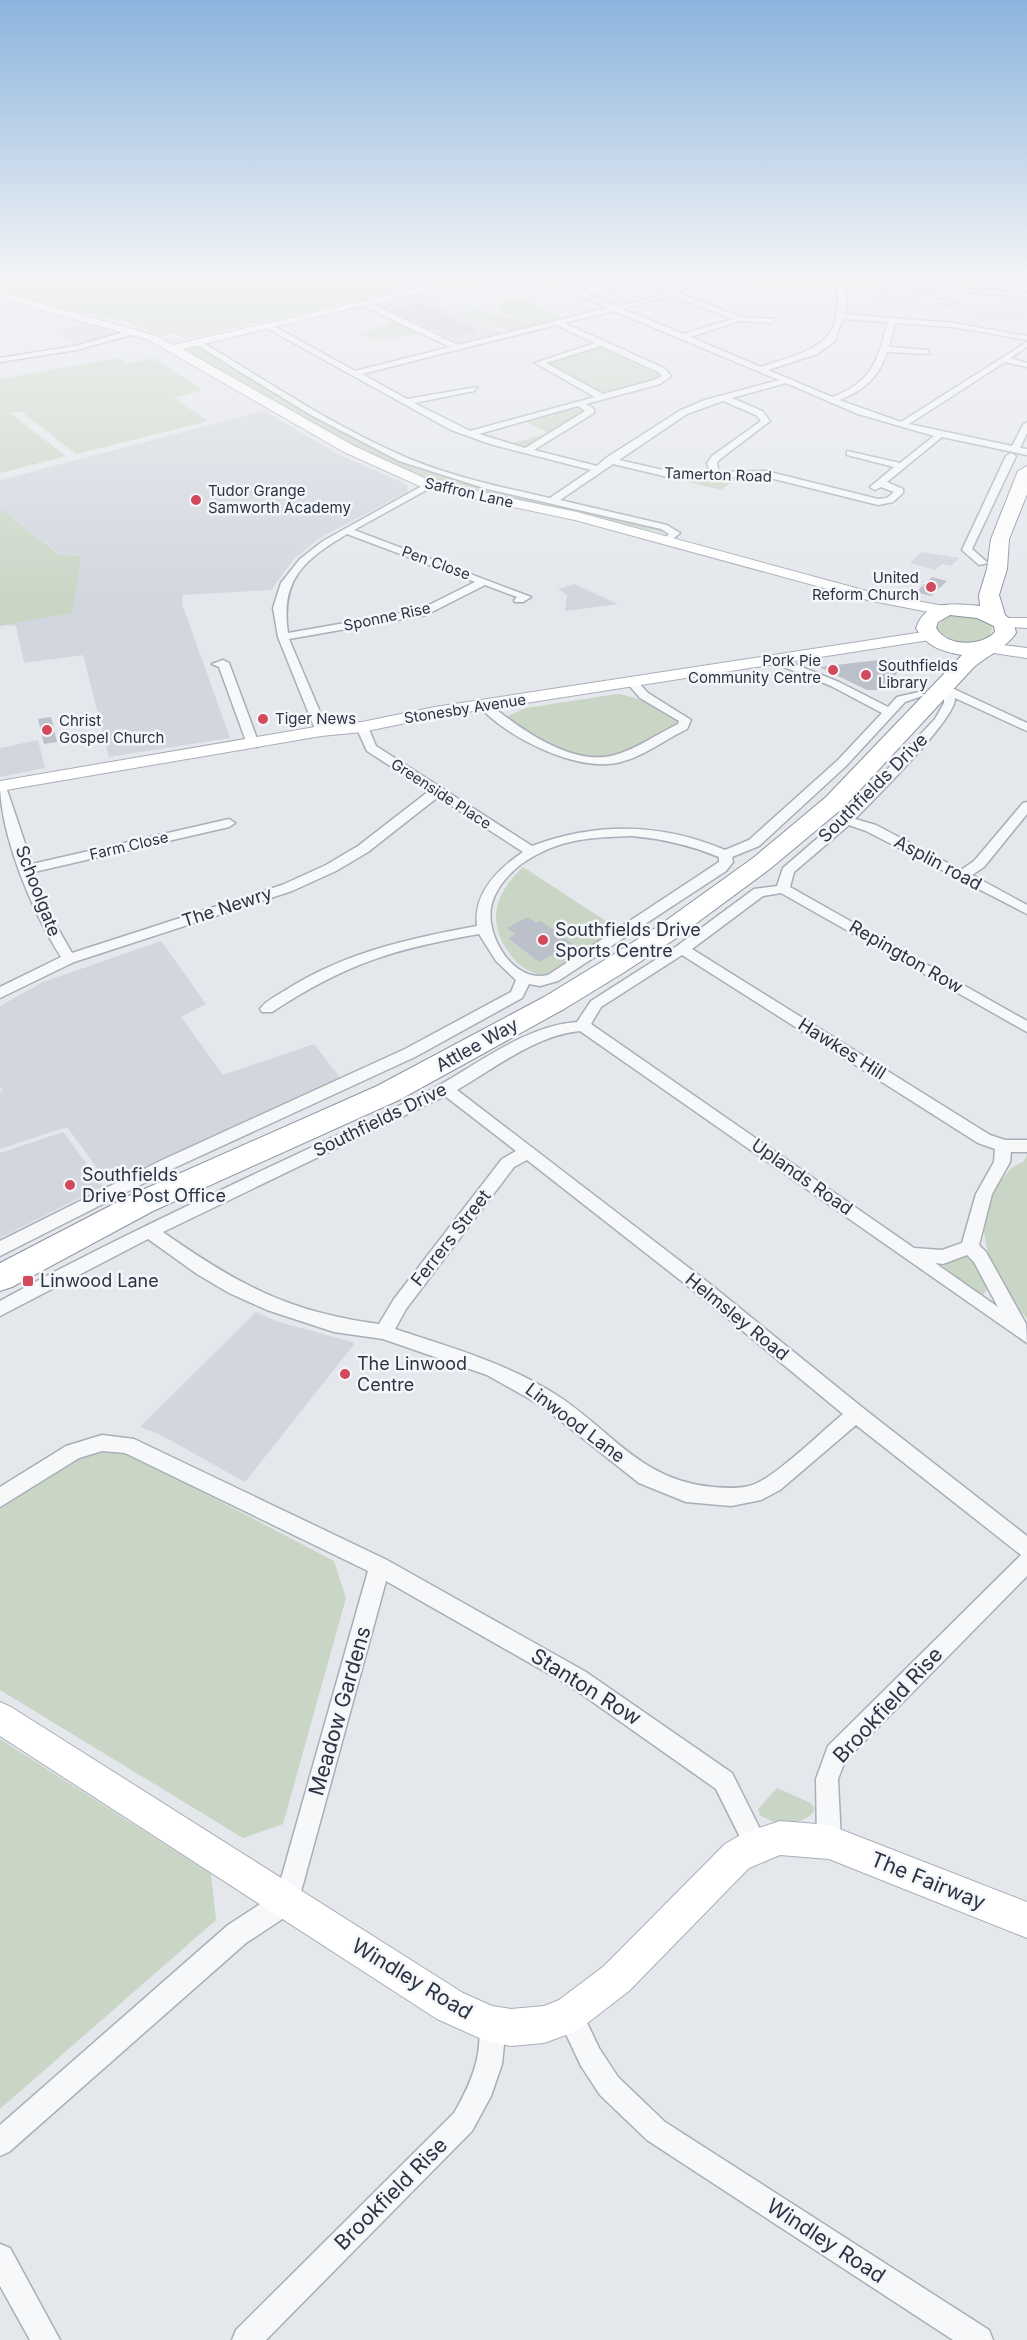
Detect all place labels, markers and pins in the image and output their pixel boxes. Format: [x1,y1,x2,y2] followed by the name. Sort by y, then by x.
[208,481,351,517] place label: Tudor Grange Samworth Academy
[189,493,203,507] marker: Tudor Grange Samworth Academy
[812,568,919,604] place label: United Reform Church
[924,580,938,594] marker: United Reform Church
[688,651,821,687] place label: Pork Pie Community Centre
[878,656,958,692] place label: Southfields Library
[826,663,840,677] marker: Pork Pie Community Centre
[859,668,873,682] marker: Southfields Library
[275,709,356,728] place label: Tiger News
[59,711,164,747] place label: Christ Gospel Church
[256,712,270,726] marker: Tiger News
[40,723,54,737] marker: Christ Gospel Church
[555,919,701,961] place label: Southfields Drive Sports Centre
[536,933,550,947] marker: Southfields Drive Sports Centre
[82,1164,226,1206] place label: Southfields Drive Post Office
[63,1178,77,1192] marker: Southfields Drive Post Office
[40,1270,159,1291] place label: Linwood Lane
[21,1274,35,1288] marker: Linwood Lane
[357,1353,467,1395] place label: The Linwood Centre
[338,1367,352,1381] marker: The Linwood Centre

